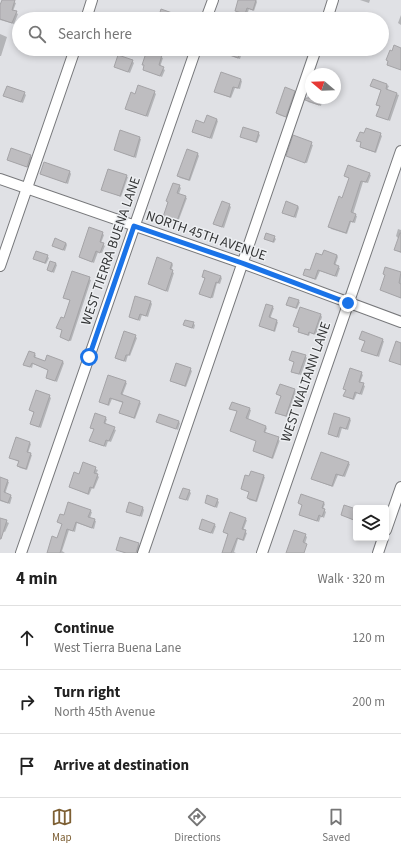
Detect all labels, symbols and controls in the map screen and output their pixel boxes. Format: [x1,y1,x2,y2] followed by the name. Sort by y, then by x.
[12,12,389,56] search box
[26,23,48,45] icon: search
[58,24,132,45] text: Search here
[305,68,341,104] north arrow
[76,174,146,328] street label: WEST TIERRA BUENA LANE
[143,206,269,266] street label: NORTH 45TH AVENUE
[339,294,357,312] route end
[276,319,336,445] street label: WEST WALTANN LANE
[80,348,98,366] route start
[353,505,389,541] map controls
[353,505,389,541] button: layers
[16,567,57,591] text: 4 min
[317,570,385,588] text: Walk · 320 m
[54,618,114,639] text: Continue
[16,627,38,649] icon: ahead
[352,629,385,647] text: 120 m
[54,639,181,657] text: West Tierra Buena Lane
[54,682,120,703] text: Turn right
[16,691,38,713] icon: right
[352,693,385,711] text: 200 m
[54,703,155,721] text: North 45th Avenue
[16,755,38,777] icon: arrive
[54,755,189,776] text: Arrive at destination
[51,806,73,845] tab: Map
[174,806,221,845] tab: Directions
[322,806,350,845] tab: Saved

